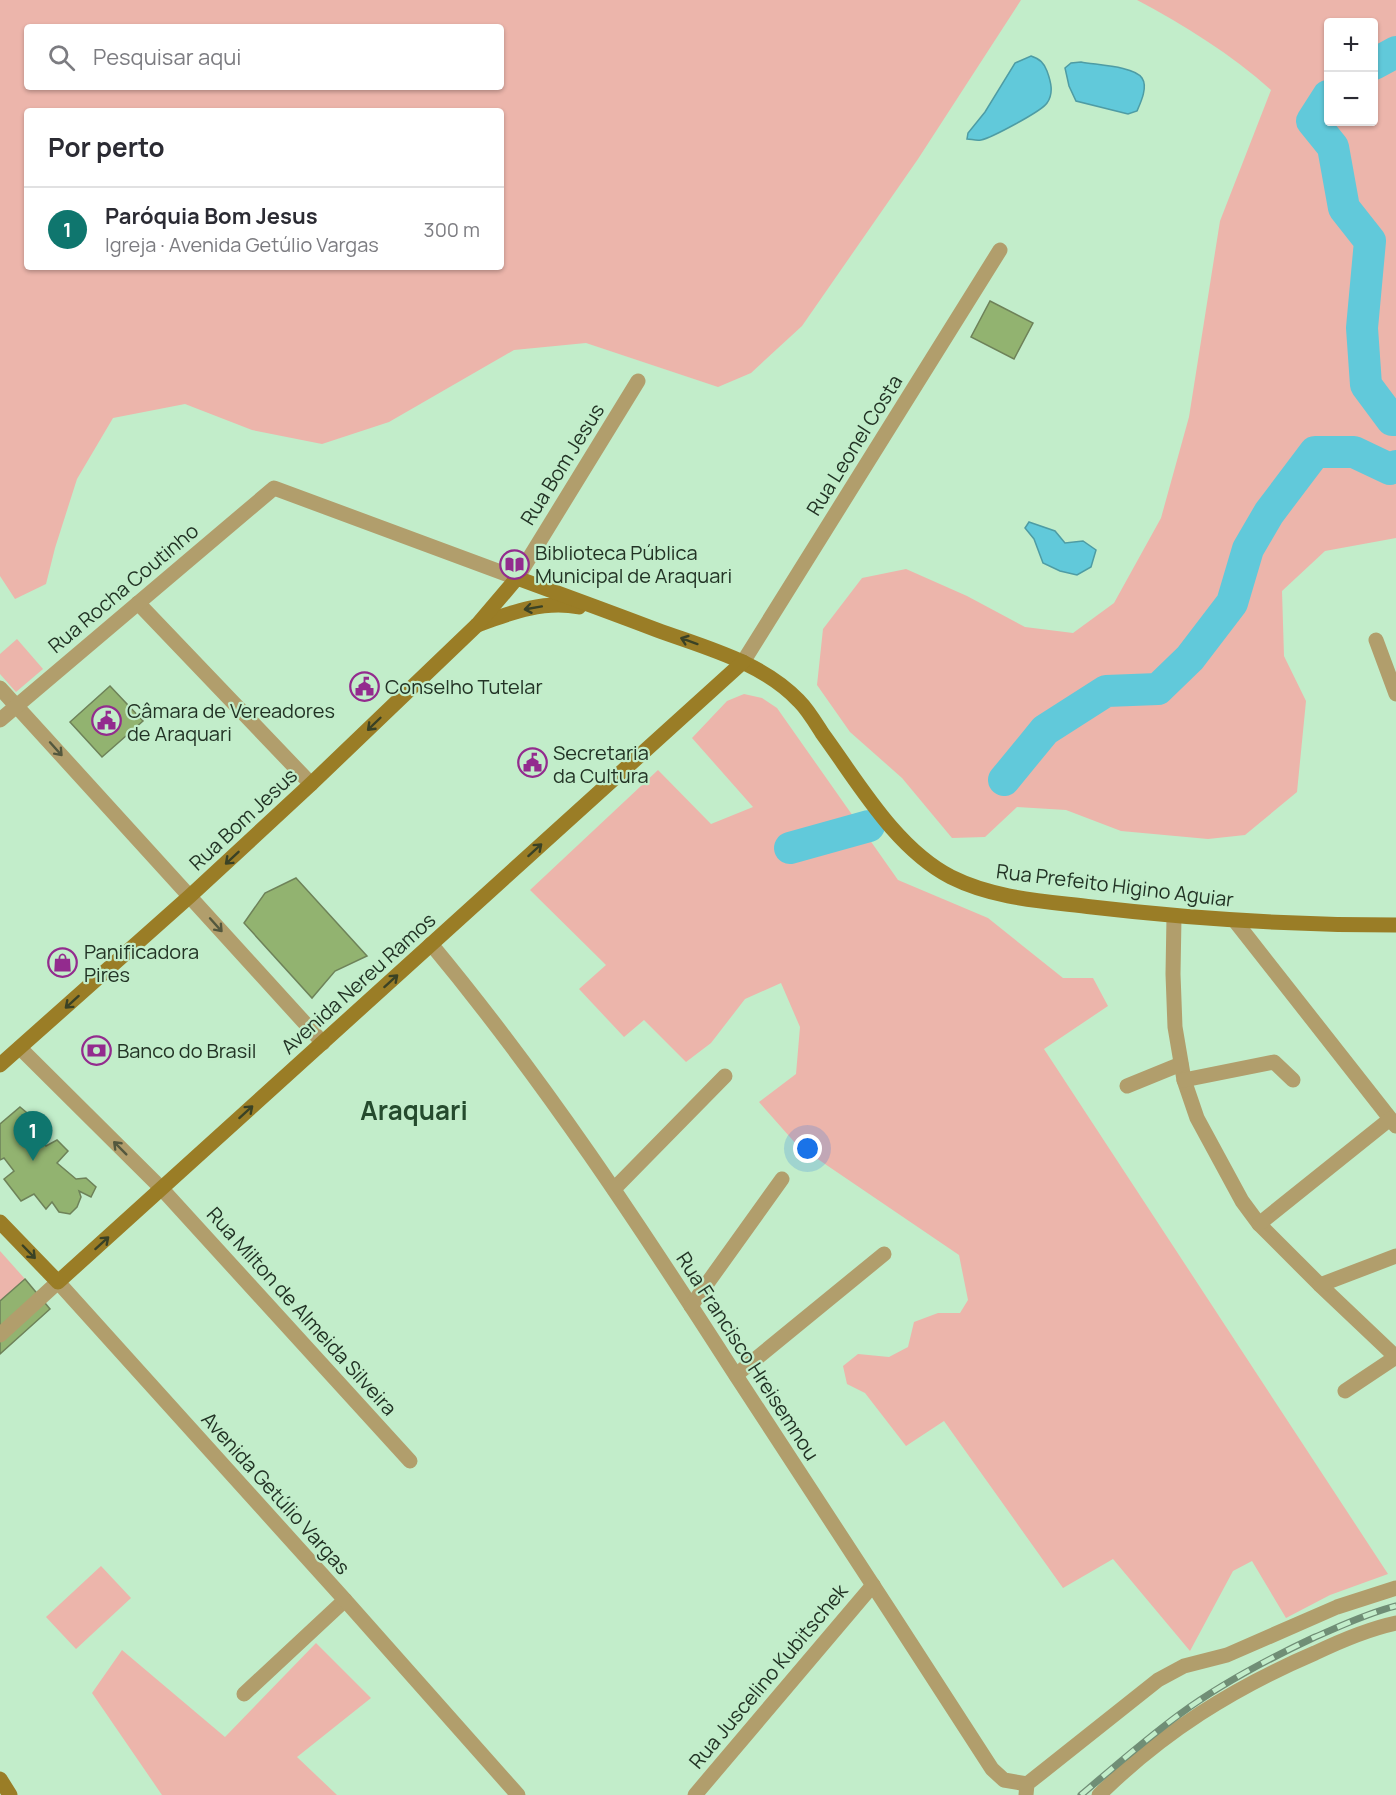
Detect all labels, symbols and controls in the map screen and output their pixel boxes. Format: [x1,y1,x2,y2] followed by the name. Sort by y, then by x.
[1324,18,1378,126] map controls
[1324,18,1378,72] button: +
[24,24,504,90] search box
[45,41,78,74] icon: search
[93,42,241,72] text: Pesquisar aqui
[1324,72,1378,126] button: −
[48,129,165,165] text: Por perto
[105,201,318,231] text: Paróquia Bom Jesus
[63,216,72,243] text: 1
[424,216,480,243] text: 300 m
[105,231,379,258] text: Igreja · Avenida Getúlio Vargas
[800,370,908,520] street label: Rua Leonel Costa
[514,398,610,530] street label: Rua Bom Jesus
[42,517,204,659] street label: Rua Rocha Coutinho
[535,539,732,589] place label: Biblioteca Pública Municipal de Araquari
[498,548,530,580] library icon: Biblioteca Pública Municipal de Araquari
[524,602,543,613] one-way arrow
[680,635,698,646] one-way arrow
[348,670,380,702] public building icon: Conselho Tutelar
[385,673,543,700] place label: Conselho Tutelar
[127,697,335,747] place label: Câmara de Vereadores de Araquari
[90,705,122,737] public building icon: Câmara de Vereadores de Araquari
[367,717,382,731] one-way arrow
[553,739,649,789] place label: Secretaria da Cultura
[49,742,63,757] one-way arrow
[516,747,548,779] public building icon: Secretaria da Cultura
[183,762,303,876] street label: Rua Bom Jesus
[527,843,542,857] one-way arrow
[225,850,240,864] one-way arrow
[995,857,1235,913] street label: Rua Prefeito Higino Aguiar
[275,906,441,1060] street label: Avenida Nereu Ramos
[208,917,223,932] one-way arrow
[84,938,199,988] place label: Panificadora Pires
[47,946,79,978] shop icon: Panificadora Pires
[383,974,398,988] one-way arrow
[64,995,79,1009] one-way arrow
[80,1034,112,1066] bank icon: Banco do Brasil
[117,1037,256,1064] place label: Banco do Brasil
[360,1092,468,1128] district label: Araquari
[238,1105,253,1119] one-way arrow
[14,1112,52,1161] pin: 1
[793,1134,822,1163] your location
[113,1140,128,1155] one-way arrow
[201,1201,403,1421] street label: Rua Milton de Almeida Silveira
[94,1236,109,1250] one-way arrow
[22,1245,36,1260] one-way arrow
[670,1247,826,1465] street label: Rua Francisco Hreisemnou
[196,1406,356,1580] street label: Avenida Getúlio Vargas
[683,1577,854,1774] street label: Rua Juscelino Kubitschek

